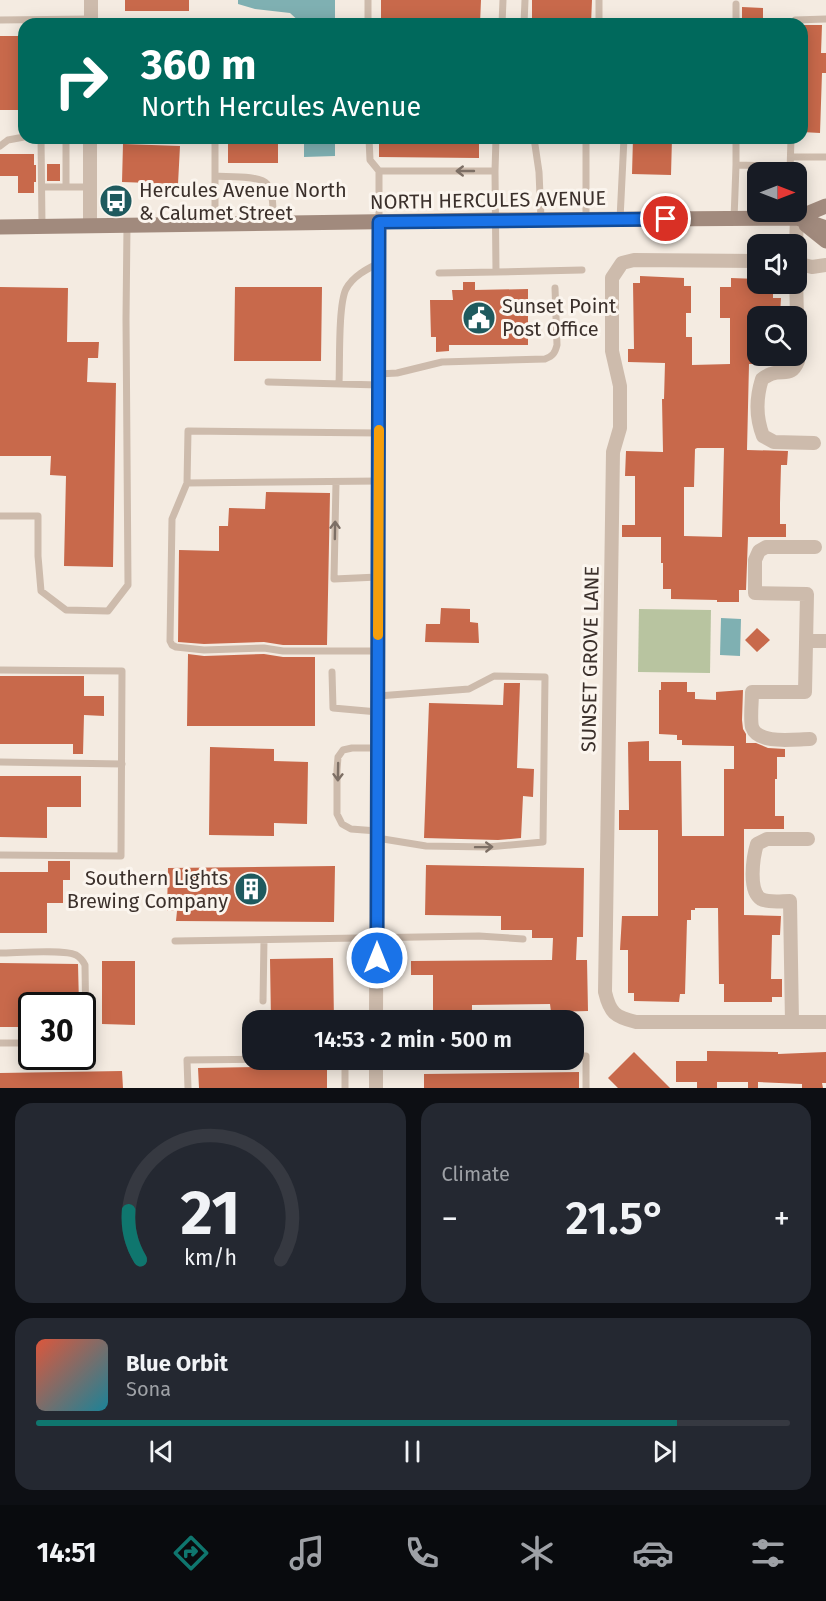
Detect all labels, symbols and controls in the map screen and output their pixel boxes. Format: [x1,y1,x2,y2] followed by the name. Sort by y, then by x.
[141,40,257,90] text: 360 m
[42,42,120,120] icon: right
[141,91,421,123] text: North Hercules Avenue
[747,162,807,222] north arrow
[747,162,807,366] map controls
[456,165,476,177] one-way arrow
[139,178,347,225] place label: Hercules Avenue North & Calumet Street
[98,183,134,219] bus stop icon: Hercules Avenue North & Calumet Street
[370,186,606,214] street label: NORTH HERCULES AVENUE
[640,193,691,244] pin
[649,202,682,235] icon: arrive
[747,234,807,294] button: sound
[502,294,617,341] place label: Sunset Point Post Office
[461,300,497,336] public building icon: Sunset Point Post Office
[747,306,807,366] button: search
[329,521,341,541] one-way arrow
[576,566,604,752] street label: SUNSET GROVE LANE
[332,761,343,781] one-way arrow
[474,841,494,852] one-way arrow
[67,866,228,913] place label: Southern Lights Brewing Company
[233,871,269,907] building icon: Southern Lights Brewing Company
[345,926,409,990] position arrow
[18,992,96,1070] speed limit sign: 30
[314,1026,512,1053] text: 14:53 · 2 min · 500 m
[442,1162,510,1186] text: Climate
[180,1176,240,1251] text: 21
[566,1192,666,1246] text: 21.5°
[442,1199,458,1239] text: −
[774,1199,790,1239] text: +
[184,1245,237,1271] text: km/h
[126,1350,228,1377] text: Blue Orbit
[126,1377,171,1401] text: Sona
[145,1435,178,1468] icon: previous
[396,1435,429,1468] icon: pause
[648,1435,681,1468] icon: next
[170,1532,212,1574] icon: directions
[286,1532,328,1574] icon: music
[401,1532,443,1574] icon: phone
[516,1532,558,1574] icon: climate
[632,1532,674,1574] icon: car
[747,1532,789,1574] icon: filters
[37,1537,97,1569] text: 14:51

